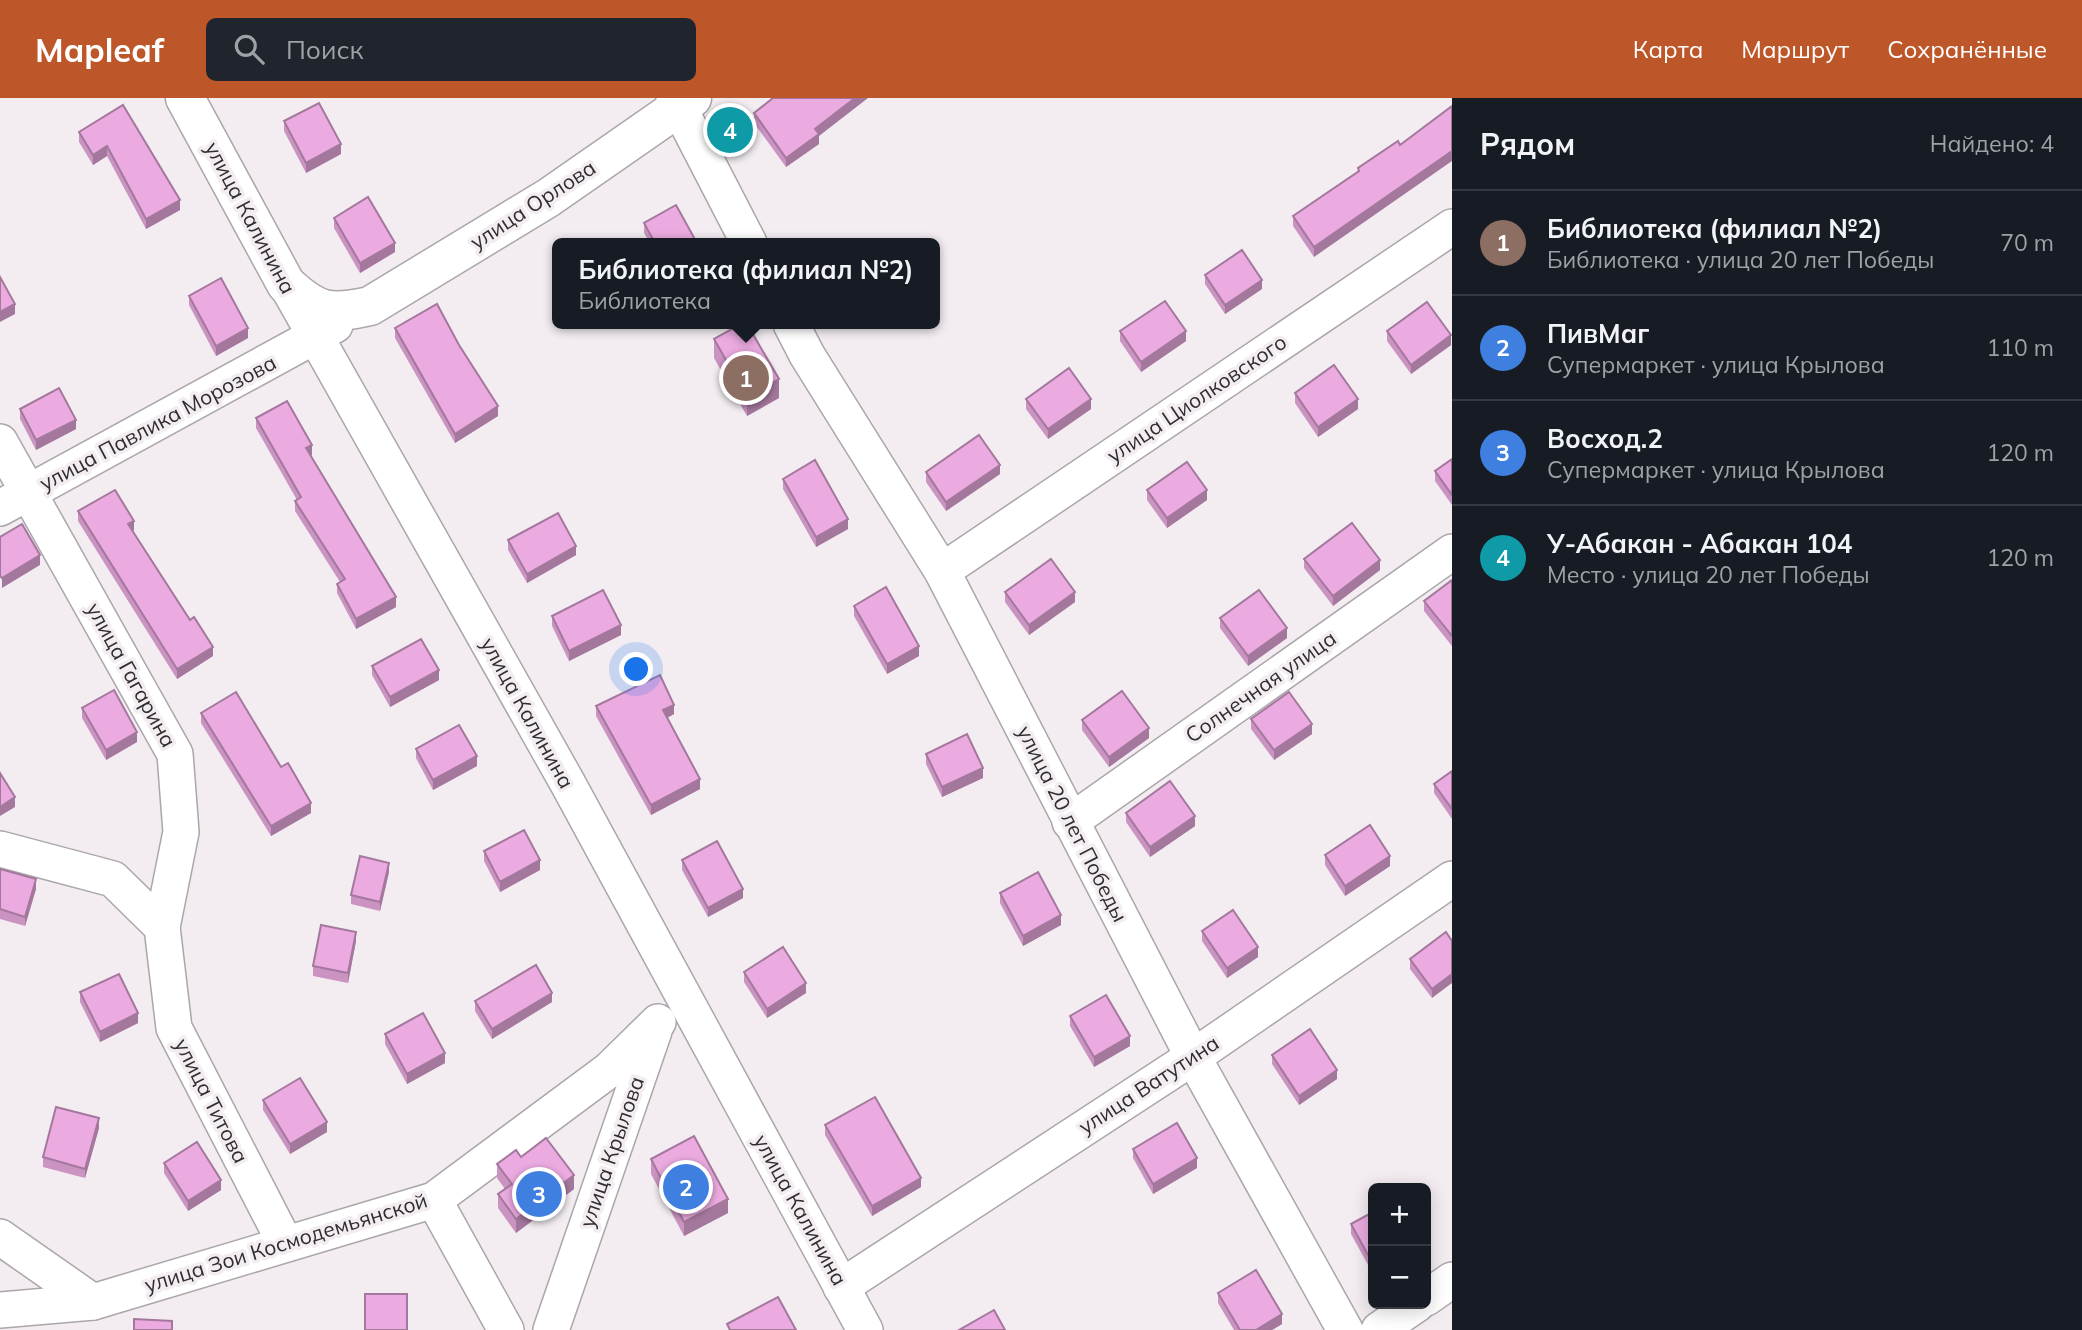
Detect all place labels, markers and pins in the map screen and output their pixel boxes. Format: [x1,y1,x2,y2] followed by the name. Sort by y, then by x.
[707,104,753,156] pin: 4
[723,352,769,404] pin: 1
[663,1161,709,1213] pin: 2
[516,1168,562,1220] pin: 3

